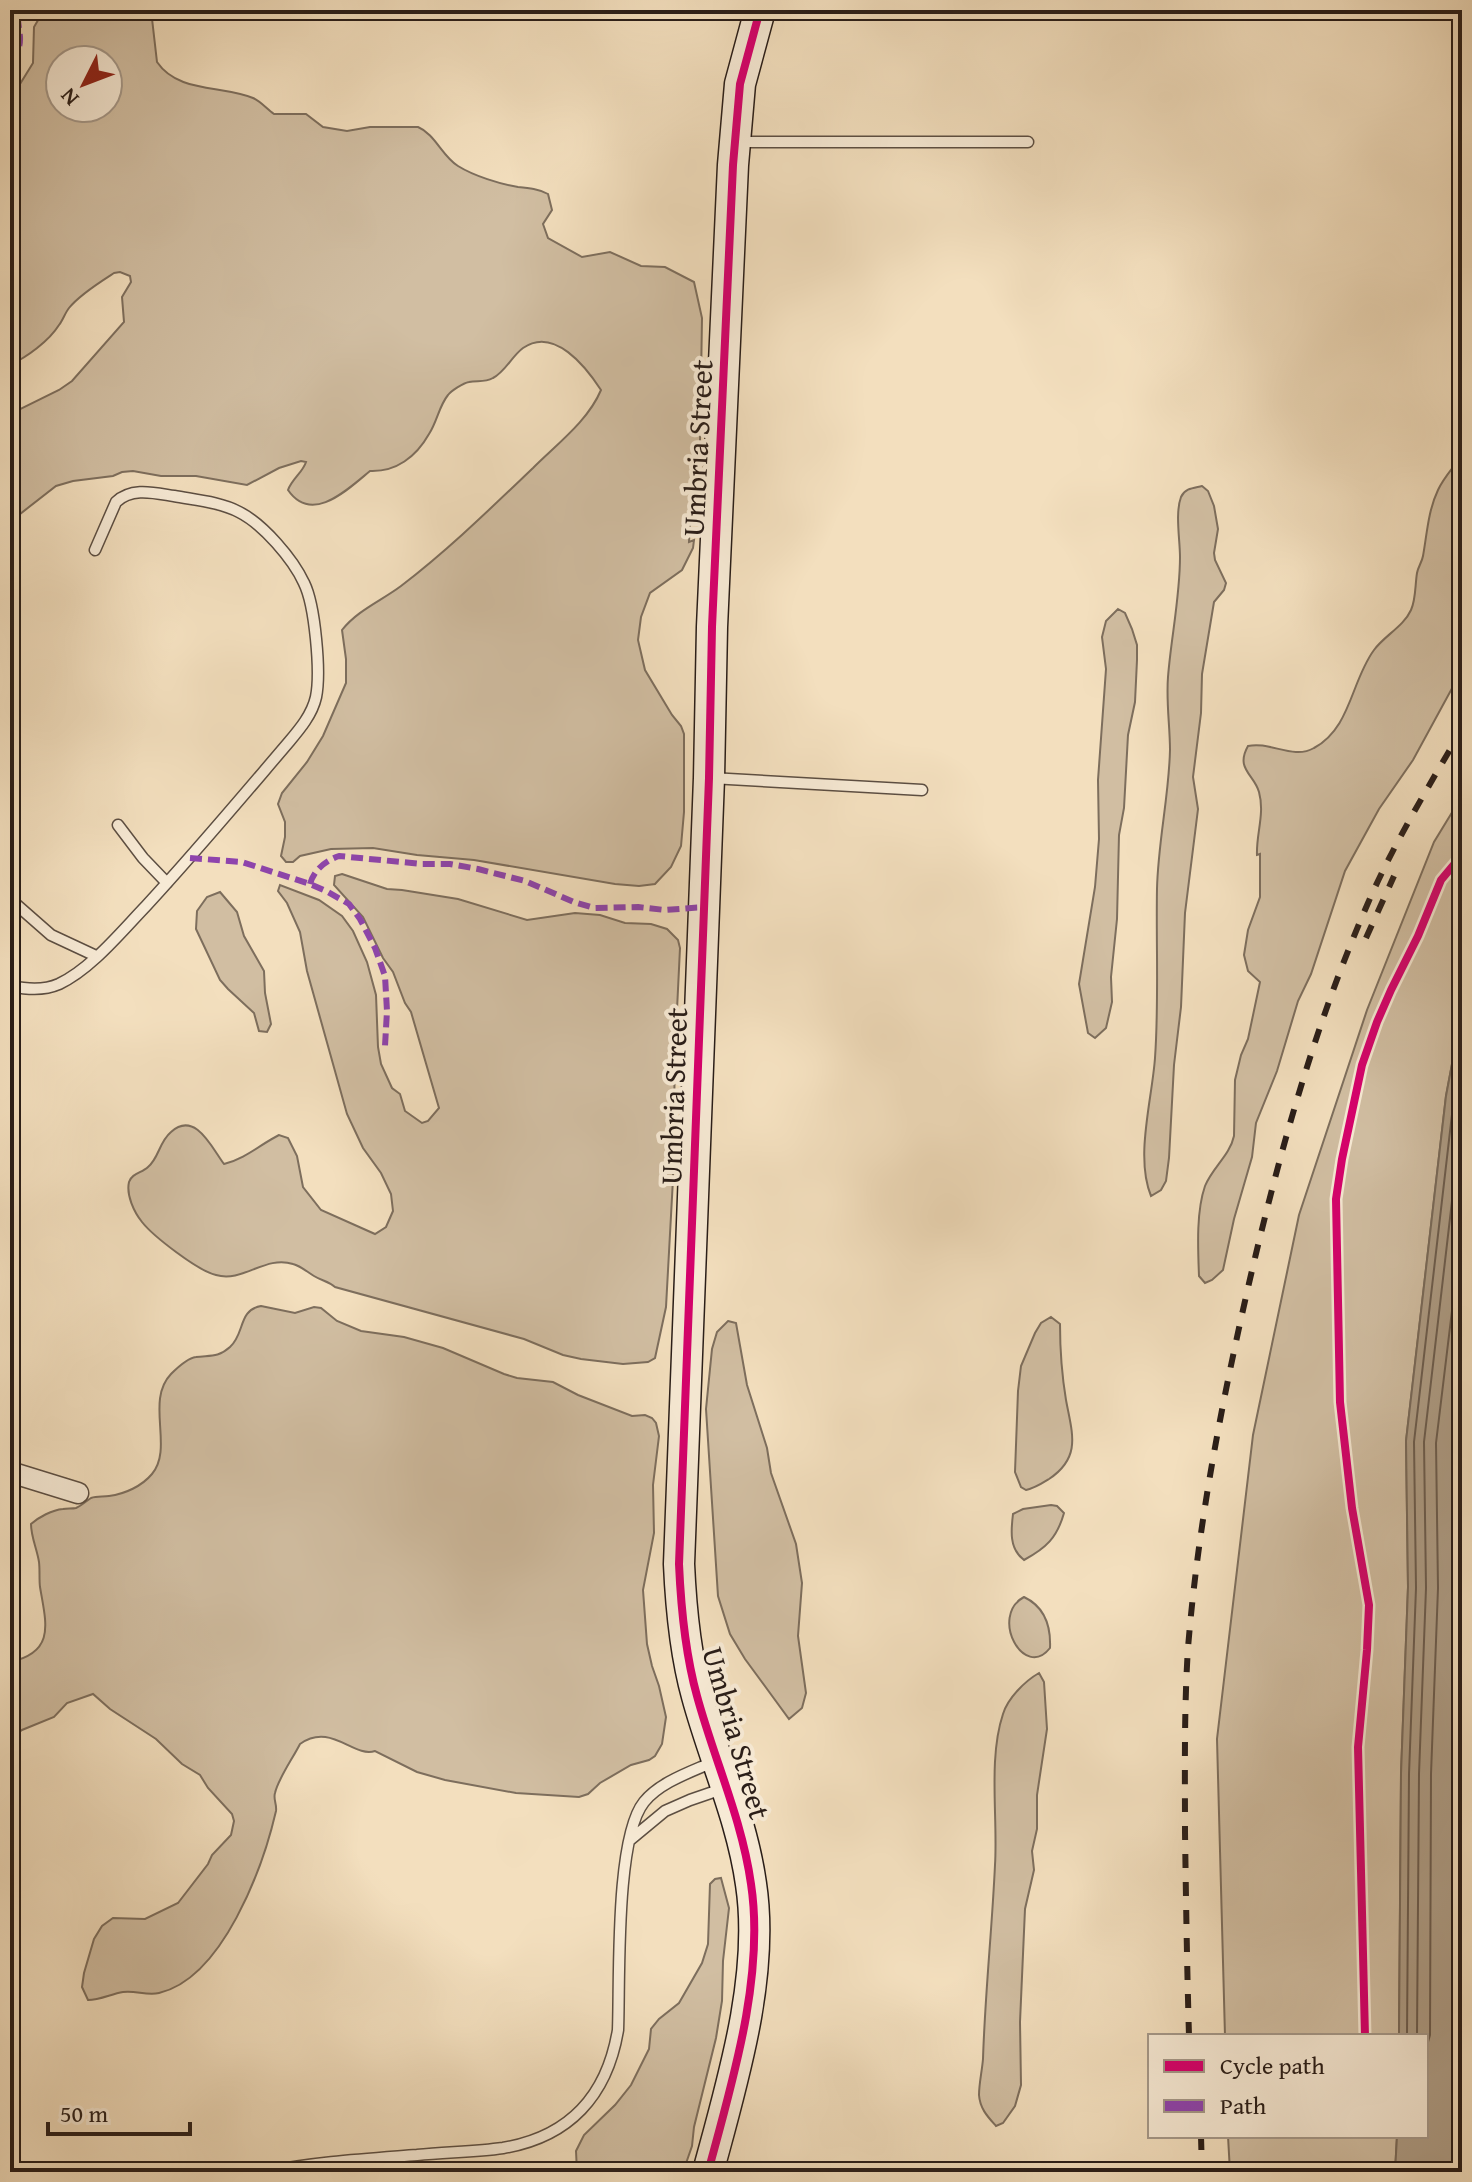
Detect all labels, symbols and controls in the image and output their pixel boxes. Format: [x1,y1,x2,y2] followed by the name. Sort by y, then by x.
[44,44,124,124] north arrow
[52,81,86,114] text: N
[670,358,724,538] street label: Umbria Street
[648,1006,698,1185] street label: Umbria Street
[691,1642,783,1825] street label: Umbria Street
[1148,2034,1428,2138] legend
[1220,2048,1325,2083] text: Cycle path
[48,2086,190,2136] scale bar
[1220,2088,1267,2123] text: Path
[60,2096,108,2131] text: 50 m

